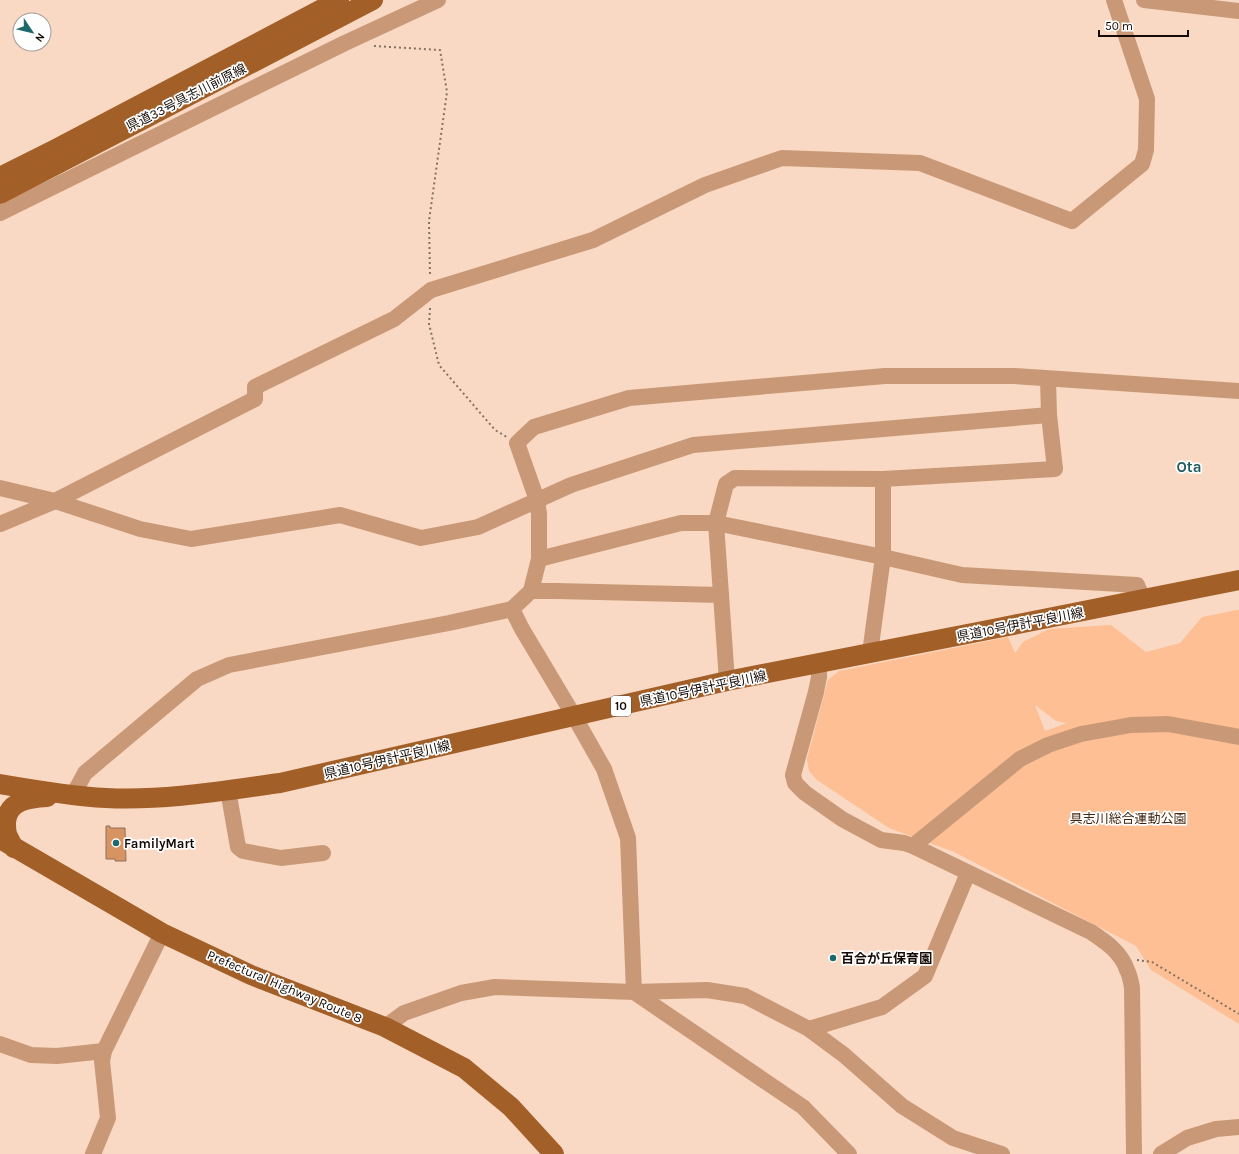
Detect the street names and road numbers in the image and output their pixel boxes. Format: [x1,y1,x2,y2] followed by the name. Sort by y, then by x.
[124,61,249,134] street label: 県道33号具志川前原線
[955,605,1085,644] street label: 県道10号伊計平良川線
[638,668,768,709] street label: 県道10号伊計平良川線
[611,696,631,716] road number: 10
[323,738,452,781] street label: 県道10号伊計平良川線
[205,947,365,1026] street label: Prefectural Highway Route 8

